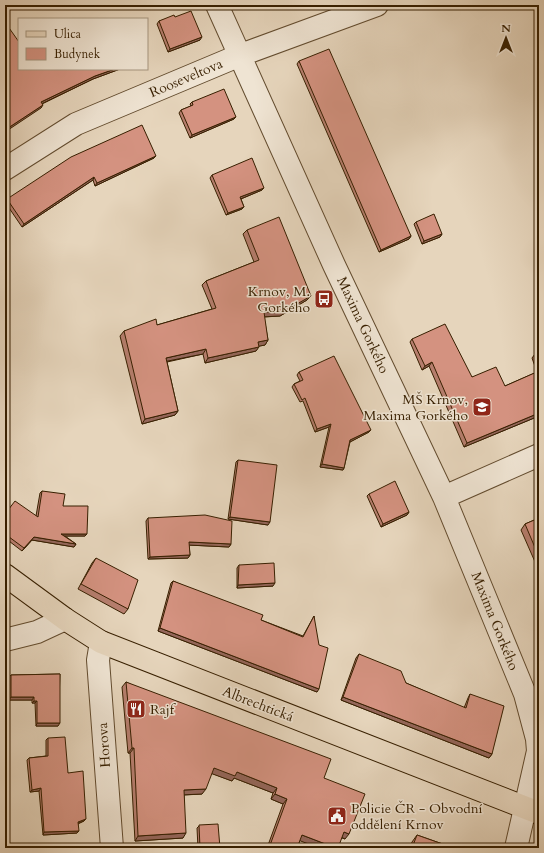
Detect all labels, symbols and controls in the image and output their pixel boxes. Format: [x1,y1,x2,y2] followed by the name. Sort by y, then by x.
[18,18,148,70] legend
[486,18,526,58] north arrow
[501,21,511,36] text: N
[54,26,82,42] text: Ulica
[54,46,101,62] text: Budynek
[146,54,226,102] street label: Rooseveltova
[332,274,394,377] street label: Maxima Gorkého
[248,282,310,317] place label: Krnov, M. Gorkého
[313,288,335,310] bus stop icon: Krnov, M. Gorkého
[363,390,468,425] place label: MŠ Krnov, Maxima Gorkého
[471,396,493,418] school or university icon: MŠ Krnov, Maxima Gorkého
[467,569,524,673] street label: Maxima Gorkého
[220,682,296,726] street label: Albrechtická
[125,698,147,720] restaurant icon: Rajf
[150,700,177,719] place label: Rajf
[93,722,115,768] street label: Horova
[351,799,483,834] place label: Policie ČR - Obvodní oddělení Krnov
[326,805,348,827] public building icon: Policie ČR - Obvodní oddělení Krnov

